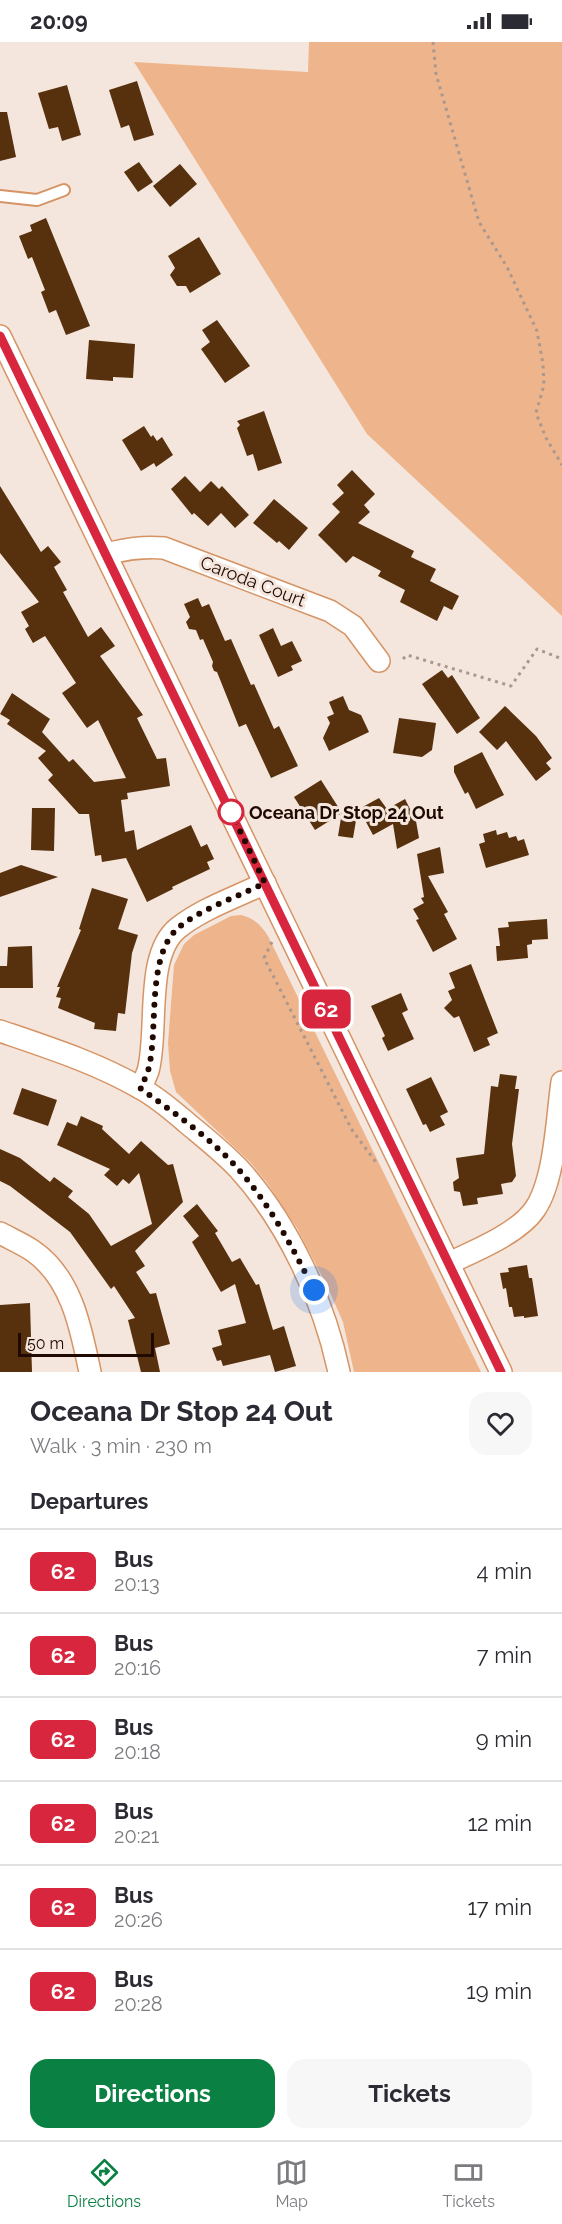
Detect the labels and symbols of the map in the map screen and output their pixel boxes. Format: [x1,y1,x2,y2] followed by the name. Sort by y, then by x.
[198,551,308,611] street label: Caroda Court
[218,799,244,825] marker: Oceana Dr Stop 24 Out
[249,802,444,823] place label: Oceana Dr Stop 24 Out
[299,990,353,1028] line badge: 62
[299,1275,329,1305] your location
[18,1330,154,1358] scale bar

